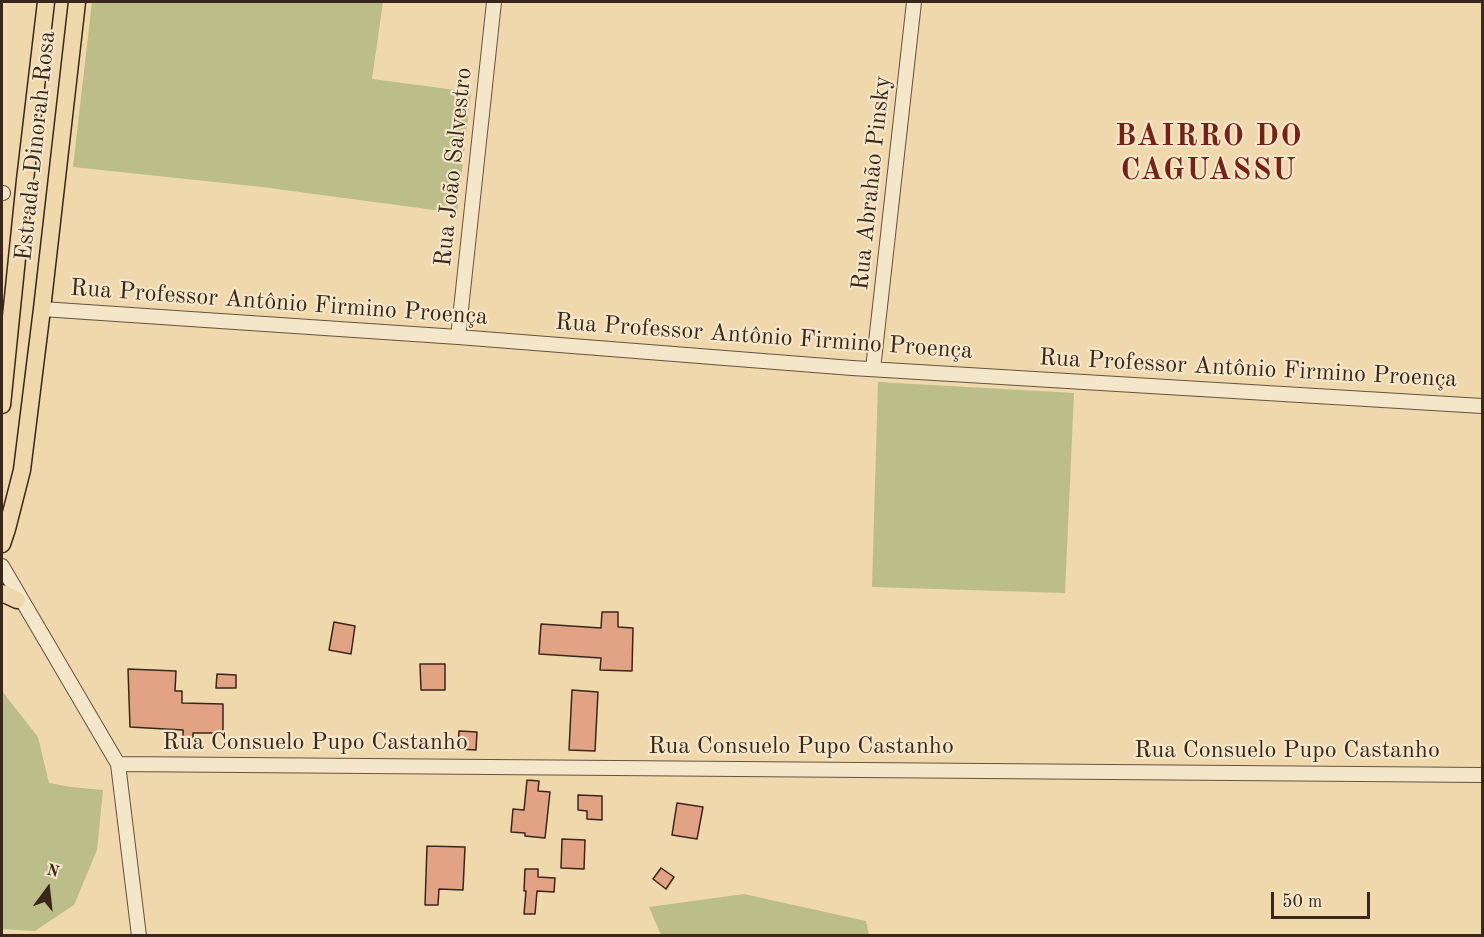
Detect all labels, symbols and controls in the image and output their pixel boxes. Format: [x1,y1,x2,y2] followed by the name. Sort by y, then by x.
[10,30,62,262] street label: Estrada Dinorah Rosa
[429,66,479,268] street label: Rua João Salvestro
[846,74,898,292] street label: Rua Abrahão Pinsky
[1115,119,1303,190] district label: BAIRRO DO CAGUASSU
[69,274,489,332] street label: Rua Professor Antônio Firmino Proença
[554,308,974,366] street label: Rua Professor Antônio Firmino Proença
[1038,344,1458,394] street label: Rua Professor Antônio Firmino Proença
[162,729,468,757] street label: Rua Consuelo Pupo Castanho
[648,733,954,761] street label: Rua Consuelo Pupo Castanho
[1134,737,1440,765] street label: Rua Consuelo Pupo Castanho
[18,859,78,919] north arrow
[45,862,61,881] text: N
[1274,880,1373,918] scale bar
[1282,893,1322,911] text: 50 m

